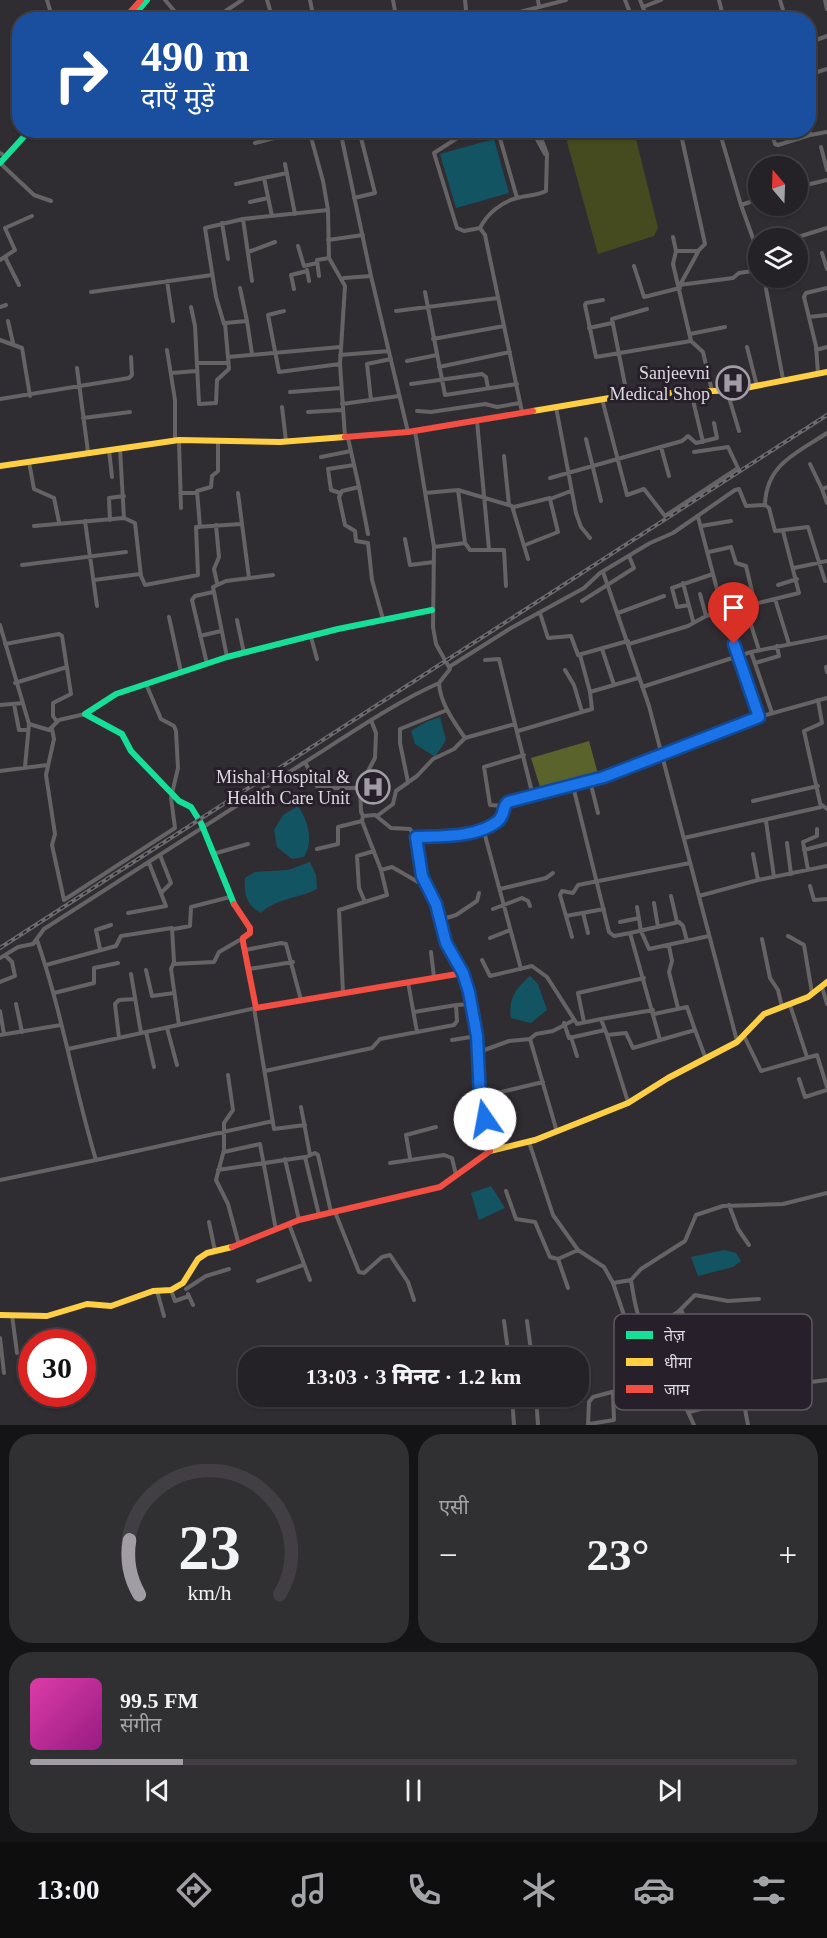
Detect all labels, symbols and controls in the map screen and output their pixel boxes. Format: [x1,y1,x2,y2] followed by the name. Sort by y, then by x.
[141,34,250,80] text: 490 m
[42,36,120,114] icon: right
[141,83,215,113] text: दाएँ मुड़ें
[748,156,808,216] north arrow
[748,156,808,288] map controls
[748,228,808,288] button: layers
[610,363,710,404] place label: Sanjeevni Medical Shop
[715,365,751,401] hospital icon: Sanjeevni Medical Shop
[708,582,759,644] pin
[717,591,750,624] icon: arrive
[216,767,350,808] place label: Mishal Hospital & Health Care Unit
[355,769,391,805] hospital icon: Mishal Hospital & Health Care Unit
[453,1087,517,1151] position arrow
[614,1314,812,1410] legend
[664,1326,686,1344] text: तेज़
[18,1329,96,1407] speed limit sign: 30
[664,1354,693,1371] text: धीमा
[306,1364,521,1389] text: 13:03 · 3 मिनट · 1.2 km
[664,1381,690,1398] text: जाम
[439,1496,469,1518] text: एसी
[178,1513,240,1582] text: 23
[587,1530,650,1580] text: 23°
[439,1537,458,1573] text: −
[778,1537,797,1573] text: +
[187,1582,231,1606] text: km/h
[120,1688,198,1713] text: 99.5 FM
[120,1714,161,1736] text: संगीत
[141,1774,174,1807] icon: previous
[397,1774,430,1807] icon: pause
[653,1774,686,1807] icon: next
[173,1869,215,1911] icon: directions
[288,1869,330,1911] icon: music
[403,1869,445,1911] icon: phone
[518,1869,560,1911] icon: climate
[633,1869,675,1911] icon: car
[748,1869,790,1911] icon: filters
[37,1875,100,1905] text: 13:00

